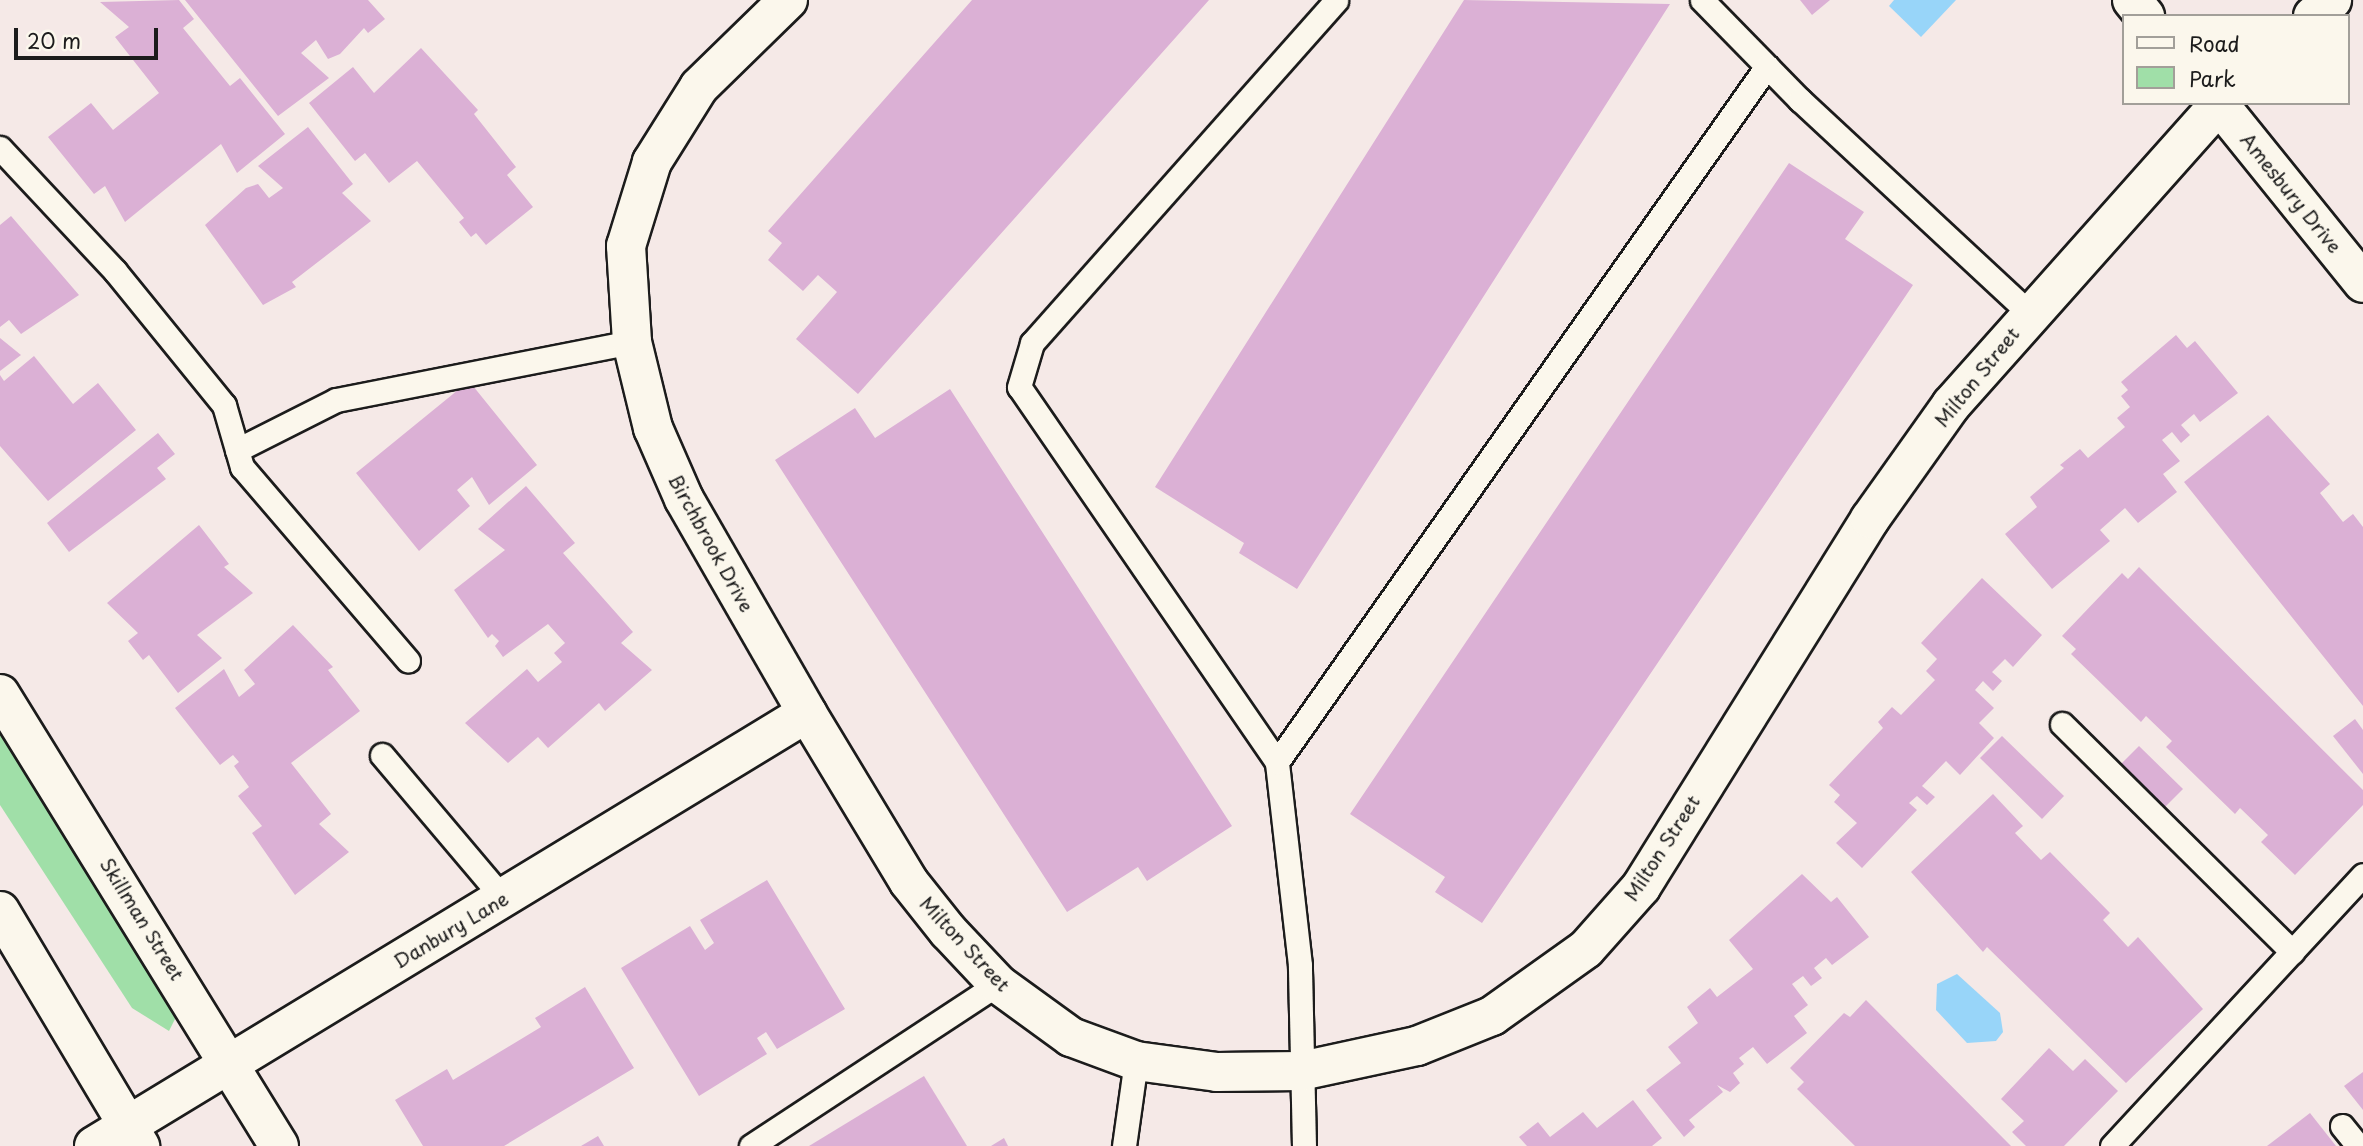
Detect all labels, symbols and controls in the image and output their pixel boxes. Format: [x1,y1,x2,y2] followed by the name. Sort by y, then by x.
[18,14,161,58] scale bar
[2122,14,2349,105] legend
[27,24,81,56] text: 20 m
[2189,27,2240,59] text: Road
[2189,62,2236,94] text: Park
[2236,128,2346,258] street label: Amesbury Drive
[1930,323,2024,431] street label: Milton Street
[663,470,759,616] street label: Birchbrook Drive
[1620,791,1704,905] street label: Milton Street
[95,853,189,985] street label: Skillman Street
[389,887,513,973] street label: Danbury Lane
[915,892,1015,996] street label: Milton Street

